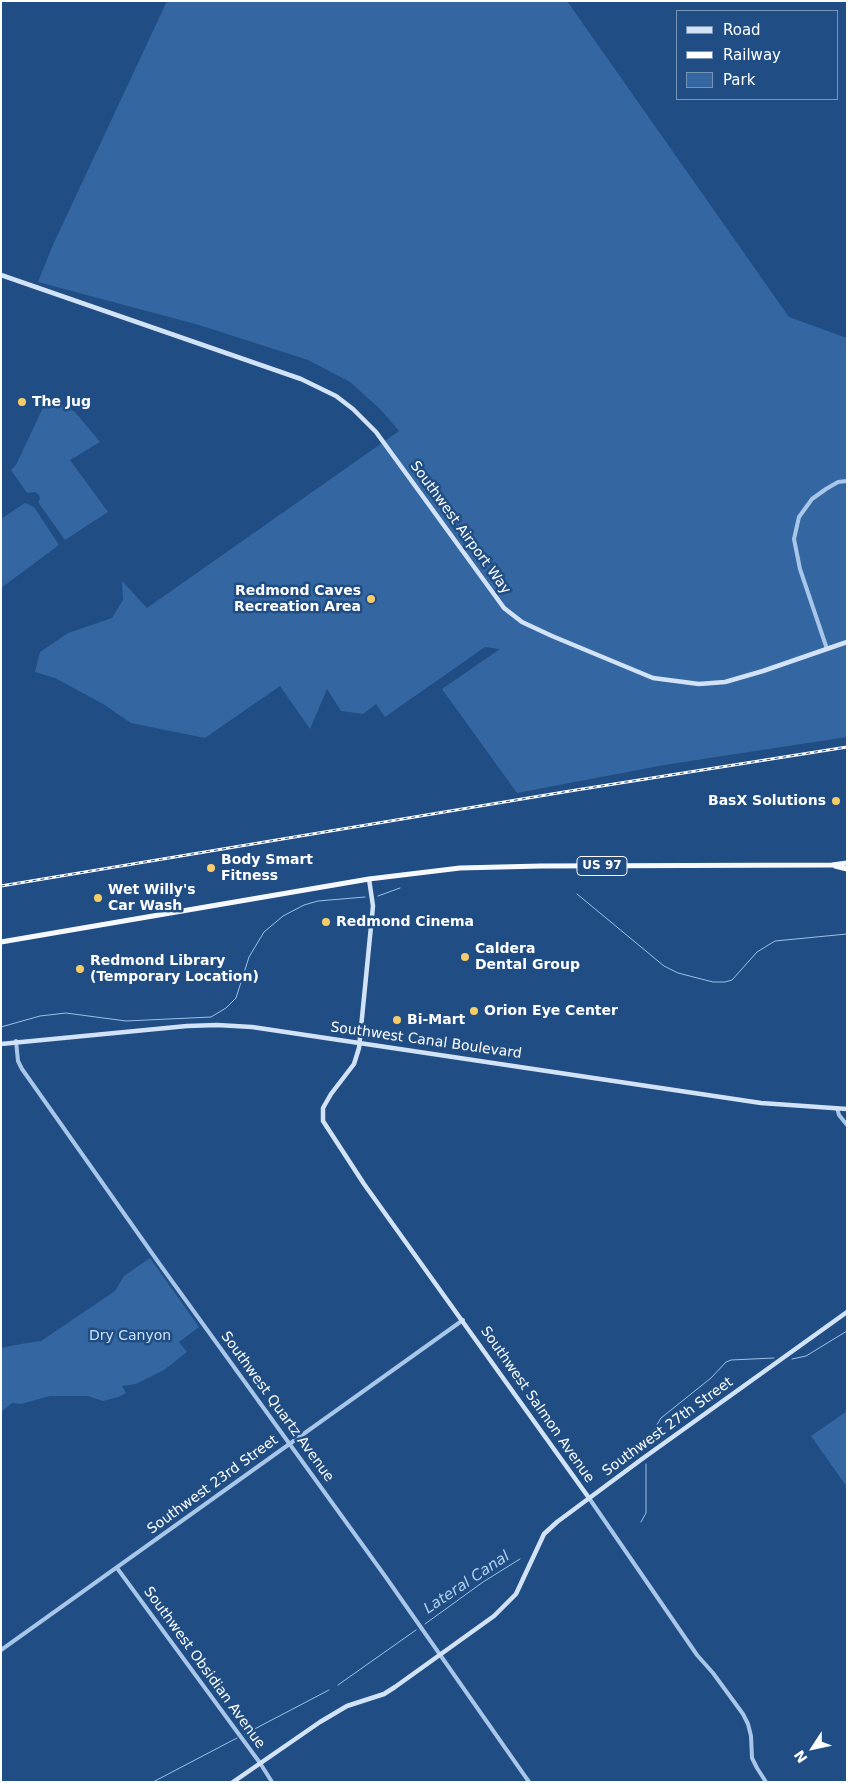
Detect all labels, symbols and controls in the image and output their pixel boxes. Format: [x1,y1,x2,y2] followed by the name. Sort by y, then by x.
[676,10,838,100] legend
[723,21,761,39] text: Road
[723,46,781,64] text: Railway
[723,71,755,89] text: Park
[32,394,91,410] place label: The Jug
[16,396,28,408] marker: The Jug
[406,458,514,598] street label: Southwest Airport Way
[234,583,361,616] place label: Redmond Caves Recreation Area
[365,593,377,605] marker: Redmond Caves Recreation Area
[708,793,826,809] place label: BasX Solutions
[830,795,842,807] marker: BasX Solutions
[221,852,313,884] place label: Body Smart Fitness
[577,856,627,876] road number: US 97
[205,862,217,874] marker: Body Smart Fitness
[108,882,196,914] place label: Wet Willy's Car Wash
[92,892,104,904] marker: Wet Willy's Car Wash
[336,914,474,930] place label: Redmond Cinema
[320,916,332,928] marker: Redmond Cinema
[475,941,580,974] place label: Caldera Dental Group
[459,951,471,963] marker: Caldera Dental Group
[90,953,259,986] place label: Redmond Library (Temporary Location)
[74,963,86,975] marker: Redmond Library (Temporary Location)
[484,1003,618,1019] place label: Orion Eye Center
[468,1005,480,1017] marker: Orion Eye Center
[407,1012,465,1028] place label: Bi-Mart
[391,1014,403,1026] marker: Bi-Mart
[329,1019,523,1063] street label: Southwest Canal Boulevard
[477,1324,597,1486] street label: Southwest Salmon Avenue
[89,1328,171,1344] park label: Dry Canyon
[217,1329,337,1485] street label: Southwest Quartz Avenue
[599,1374,737,1480] street label: Southwest 27th Street
[144,1432,282,1538] street label: Southwest 23rd Street
[421,1548,513,1618] water label: Lateral Canal
[140,1584,268,1752] street label: Southwest Obsidian Avenue
[788,1723,838,1773] north arrow
[791,1747,811,1766] text: N

